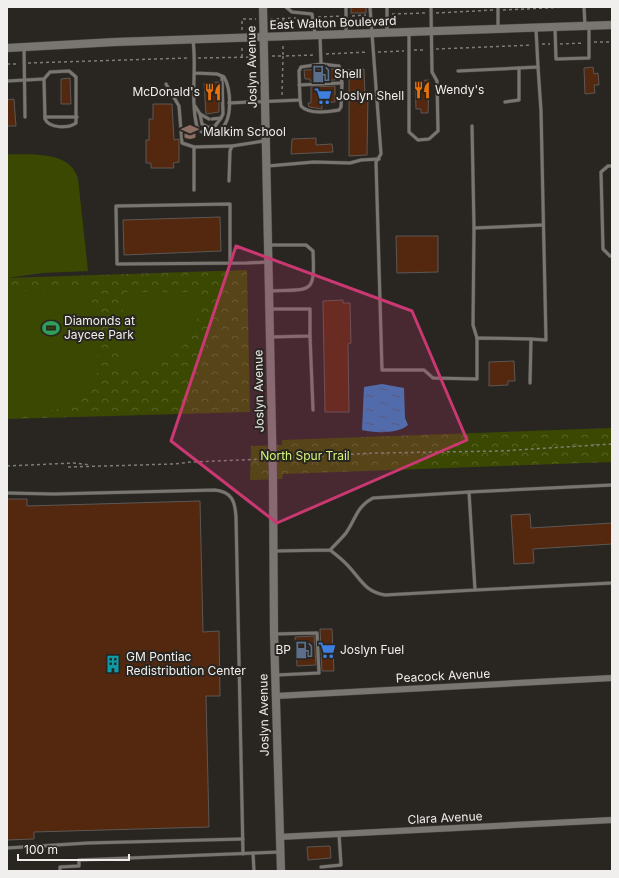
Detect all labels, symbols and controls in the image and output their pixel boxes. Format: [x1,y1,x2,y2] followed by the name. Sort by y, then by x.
[269,13,397,32] street label: East Walton Boulevard
[243,26,260,108] street label: Joslyn Avenue
[311,64,331,84] fuel station icon: Shell
[334,66,362,81] place label: Shell
[412,80,432,100] restaurant icon: Wendy's
[203,82,223,102] restaurant icon: McDonald's
[435,82,484,97] place label: Wendy's
[132,84,200,99] place label: McDonald's
[313,86,333,106] supermarket icon: Joslyn Shell
[336,88,404,103] place label: Joslyn Shell
[180,122,200,142] school or university icon: Malkim School
[203,124,286,139] place label: Malkim School
[64,313,135,342] place label: Diamonds at Jaycee Park
[41,318,61,338] sports icon: Diamonds at Jaycee Park
[250,350,267,432] street label: Joslyn Avenue
[260,448,350,463] park label: North Spur Trail
[294,640,314,660] fuel station icon: BP
[317,640,337,660] supermarket icon: Joslyn Fuel
[275,642,291,657] place label: BP
[340,642,404,657] place label: Joslyn Fuel
[126,649,246,678] place label: GM Pontiac Redistribution Center
[103,654,123,674] building icon: GM Pontiac Redistribution Center
[395,666,491,685] street label: Peacock Avenue
[255,674,272,756] street label: Joslyn Avenue
[407,808,483,827] street label: Clara Avenue
[18,836,129,862] scale bar
[24,842,58,857] text: 100 m

